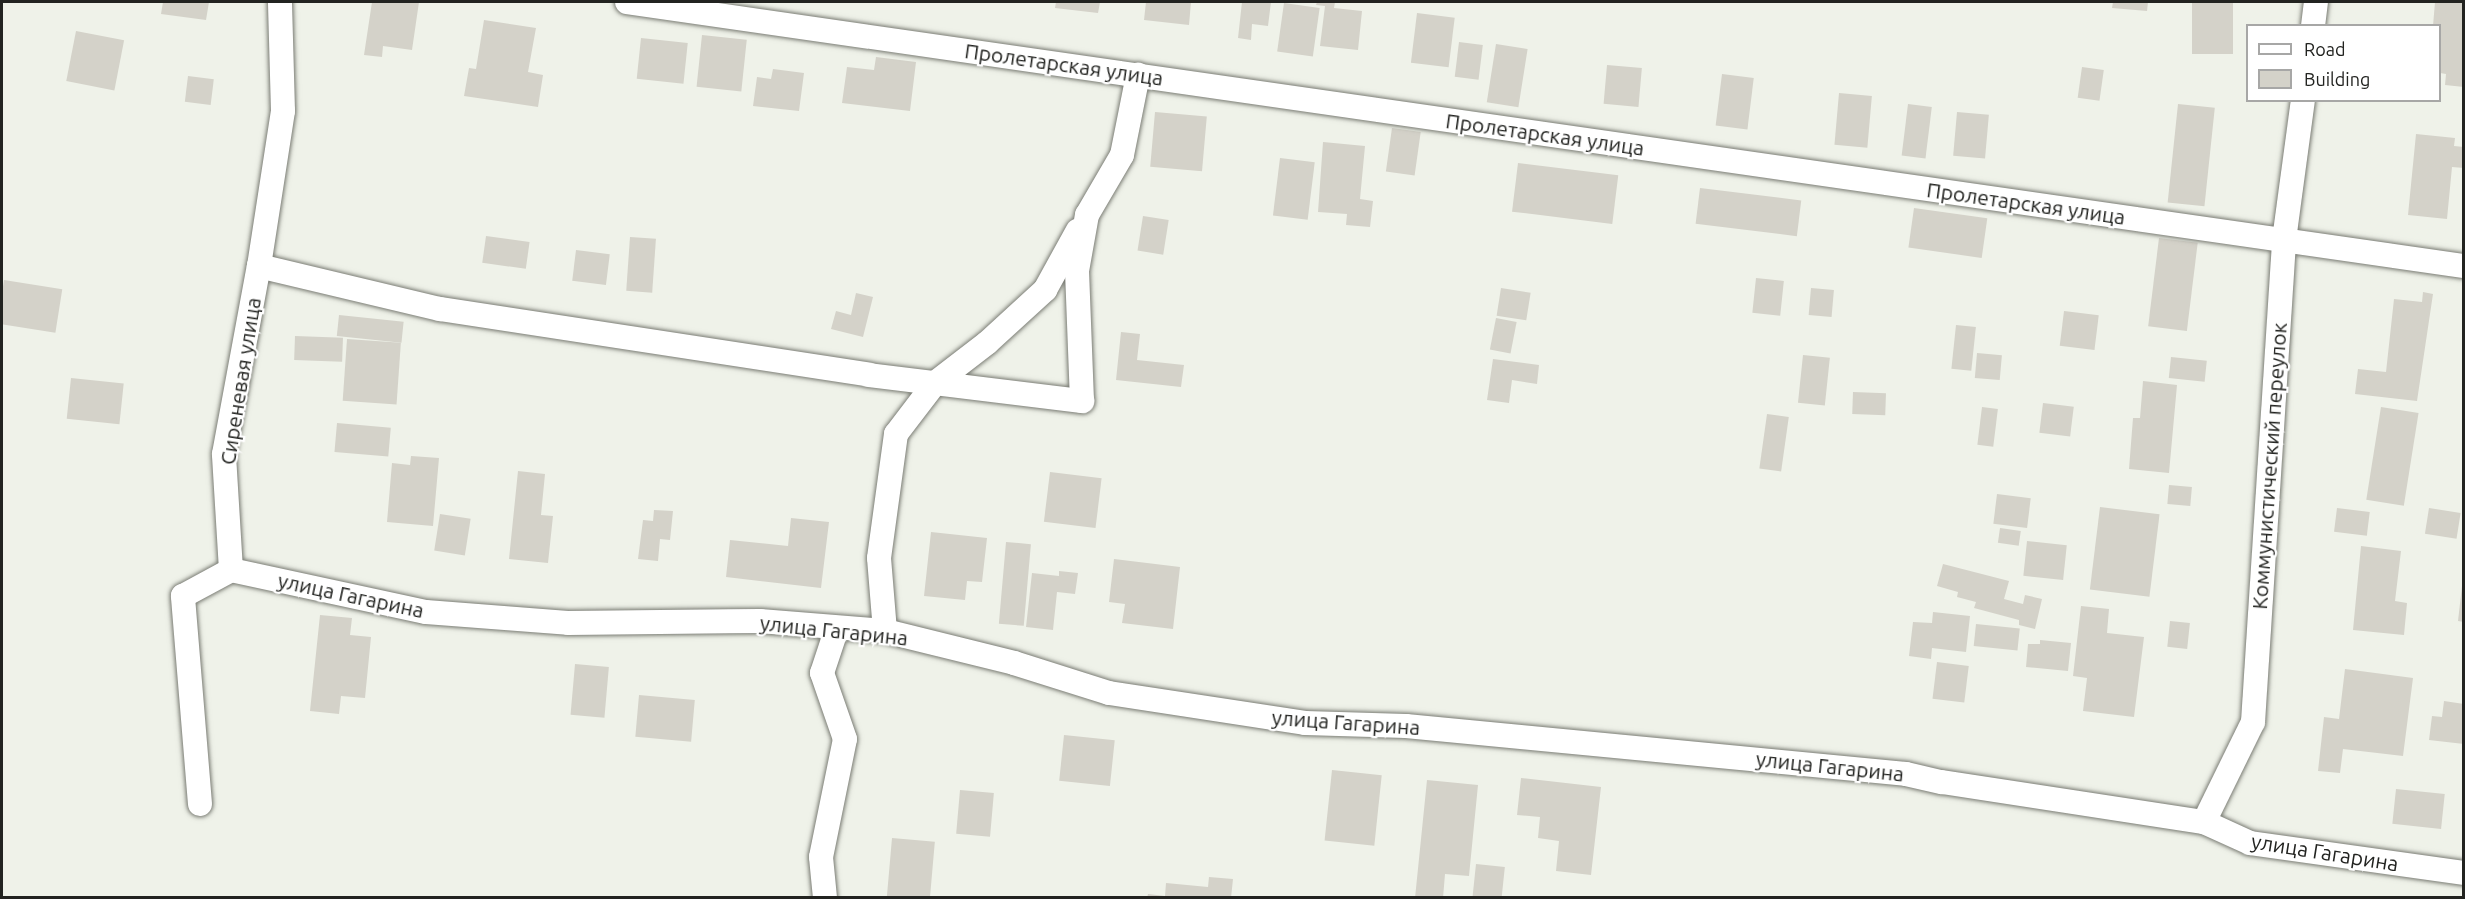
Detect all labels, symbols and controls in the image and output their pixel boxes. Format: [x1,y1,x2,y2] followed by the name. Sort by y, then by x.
[2246,24,2441,102] legend
[963,38,1165,90] street label: Пролетарская улица
[2304,39,2346,59] text: Road
[2304,69,2370,89] text: Building
[1444,108,1646,160] street label: Пролетарская улица
[1925,177,2127,229] street label: Пролетарская улица
[214,296,266,466] street label: Сиреневая улица
[2246,322,2292,610] street label: Коммунистический переулок
[276,567,426,623] street label: улица Гагарина
[759,610,909,650] street label: улица Гагарина
[1271,704,1421,740] street label: улица Гагарина
[1755,746,1905,786] street label: улица Гагарина
[2250,828,2400,876] street label: улица Гагарина

